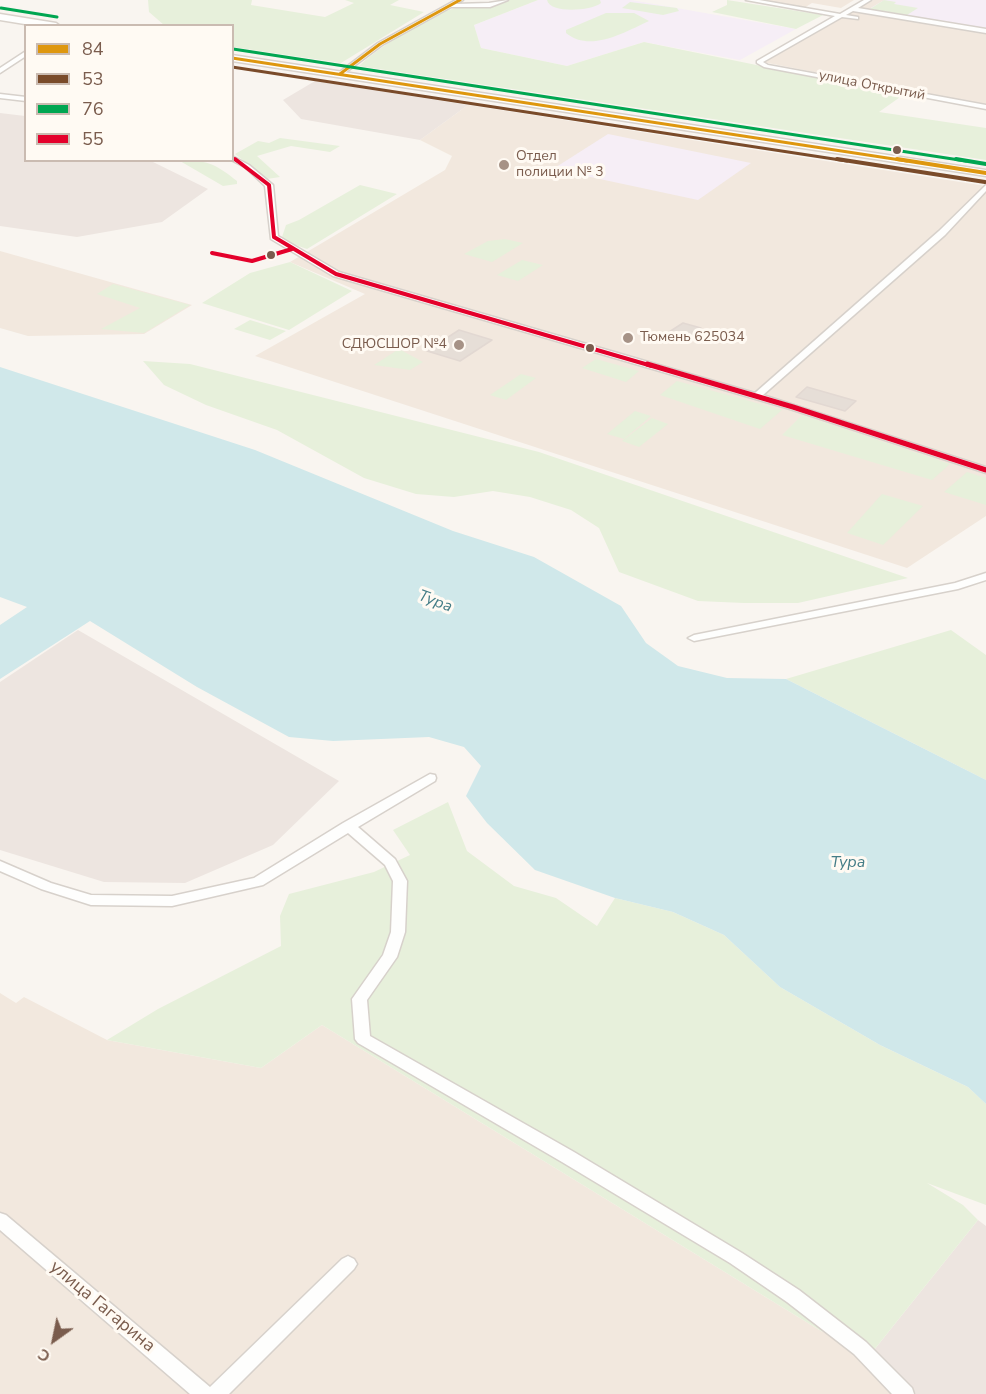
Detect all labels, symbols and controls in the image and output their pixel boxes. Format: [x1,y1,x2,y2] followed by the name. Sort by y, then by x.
[24,24,234,162] legend
[82,37,104,61] text: 84
[82,67,104,91] text: 53
[817,67,927,105] street label: улица Открытий
[82,97,104,121] text: 76
[82,127,104,151] text: 55
[891,144,903,156] unlabelled marker
[516,149,604,182] place label: Отдел полиции № 3
[497,158,511,172] marker: Отдел полиции № 3
[265,249,277,261] unlabelled marker
[640,330,745,346] place label: Тюмень 625034
[621,331,635,345] marker: Тюмень 625034
[342,337,447,353] place label: СДЮСШОР №4
[452,338,466,352] marker: СДЮСШОР №4
[584,342,596,354] unlabelled marker
[415,587,455,617] water label: Тура
[831,853,865,873] water label: Тура
[45,1257,159,1357] street label: улица Гагарина
[24,1310,84,1370] north arrow
[34,1343,55,1367] text: С

